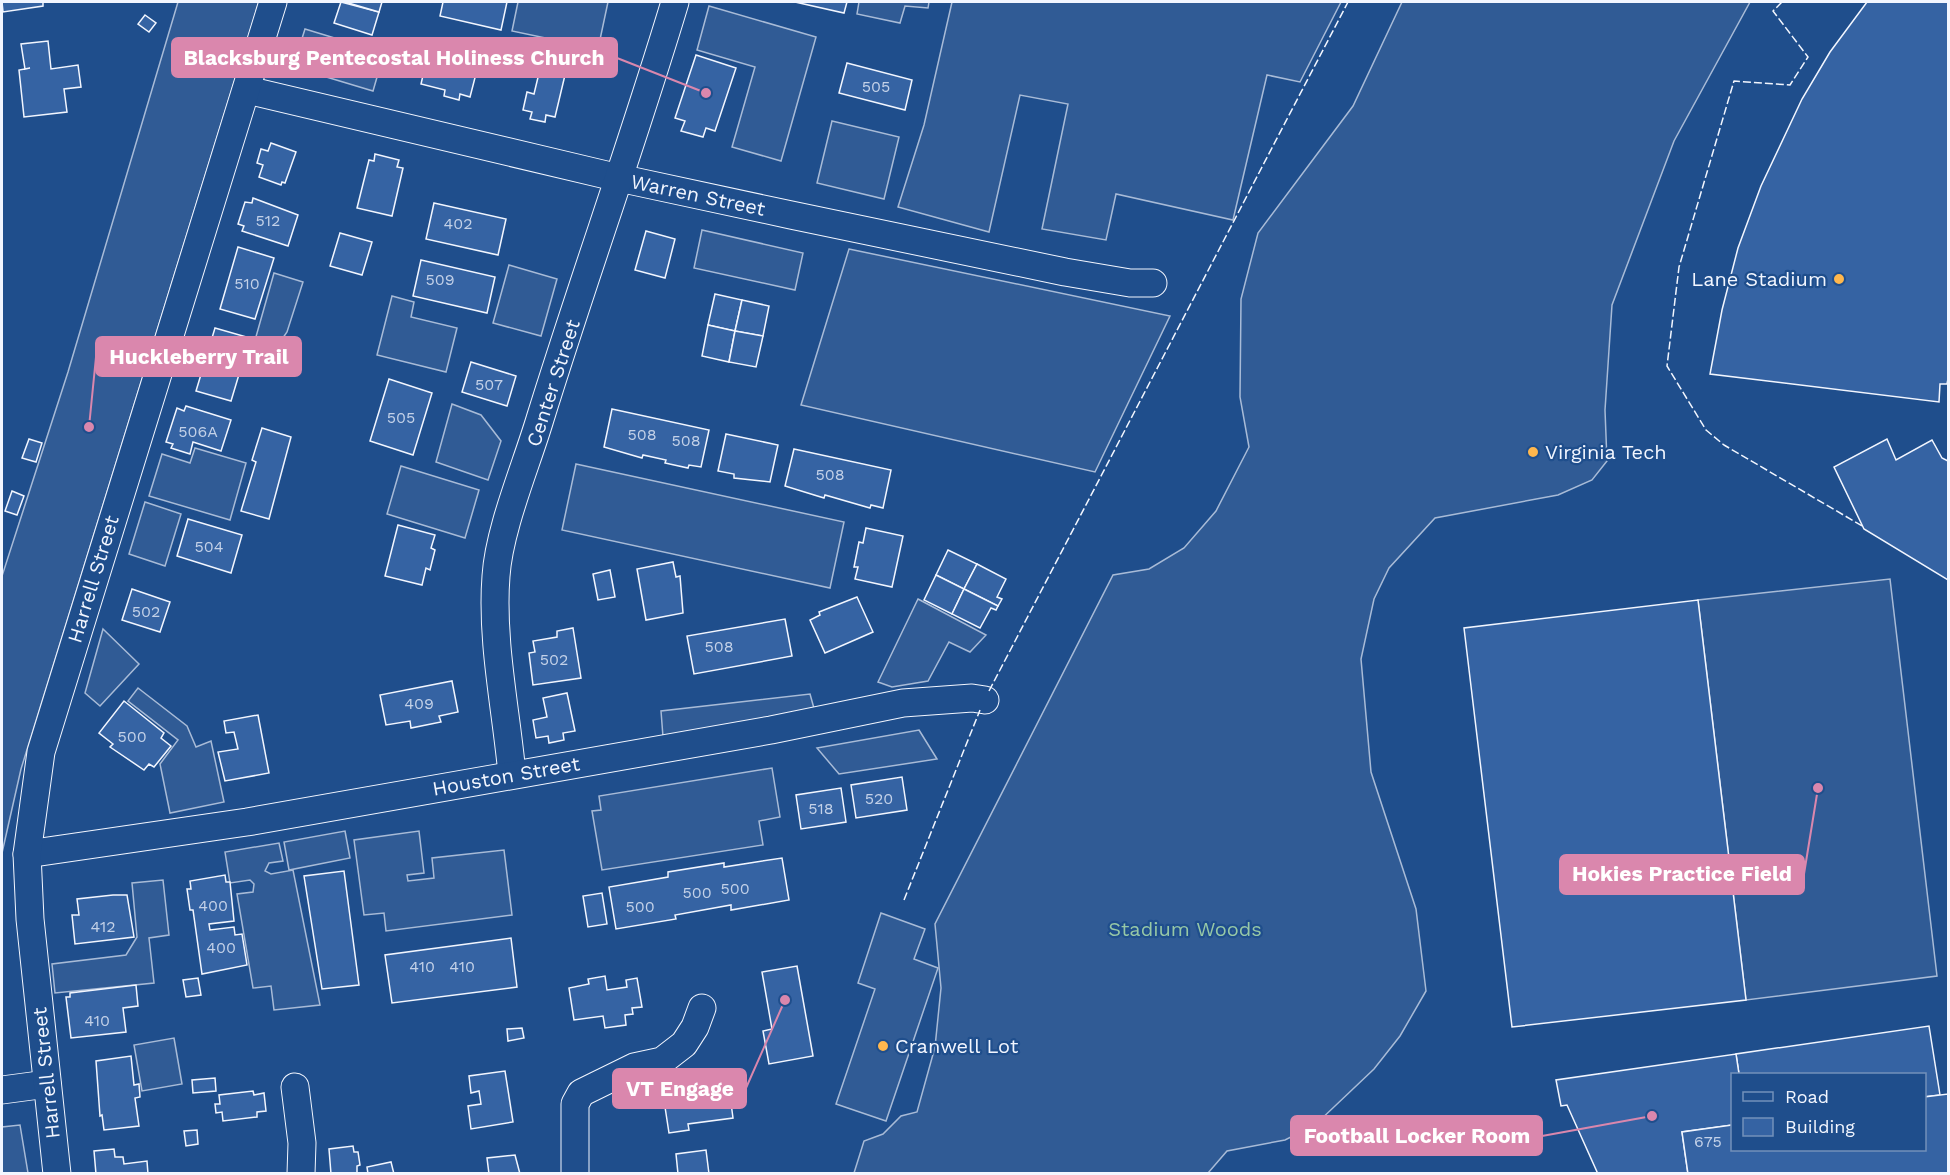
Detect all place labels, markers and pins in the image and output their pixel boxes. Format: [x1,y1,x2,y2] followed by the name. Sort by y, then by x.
[172,38,617,77] callout: Blacksburg Pentecostal Holiness Church
[1691,267,1827,291] place label: Lane Stadium
[1832,272,1846,286] marker: Lane Stadium
[96,337,301,376] callout: Huckleberry Trail
[1545,440,1667,464] place label: Virginia Tech
[1526,445,1540,459] marker: Virginia Tech
[1560,855,1804,894] callout: Hokies Practice Field
[895,1034,1019,1058] place label: Cranwell Lot
[876,1039,890,1053] marker: Cranwell Lot
[613,1069,746,1108] callout: VT Engage
[1291,1116,1542,1155] callout: Football Locker Room

